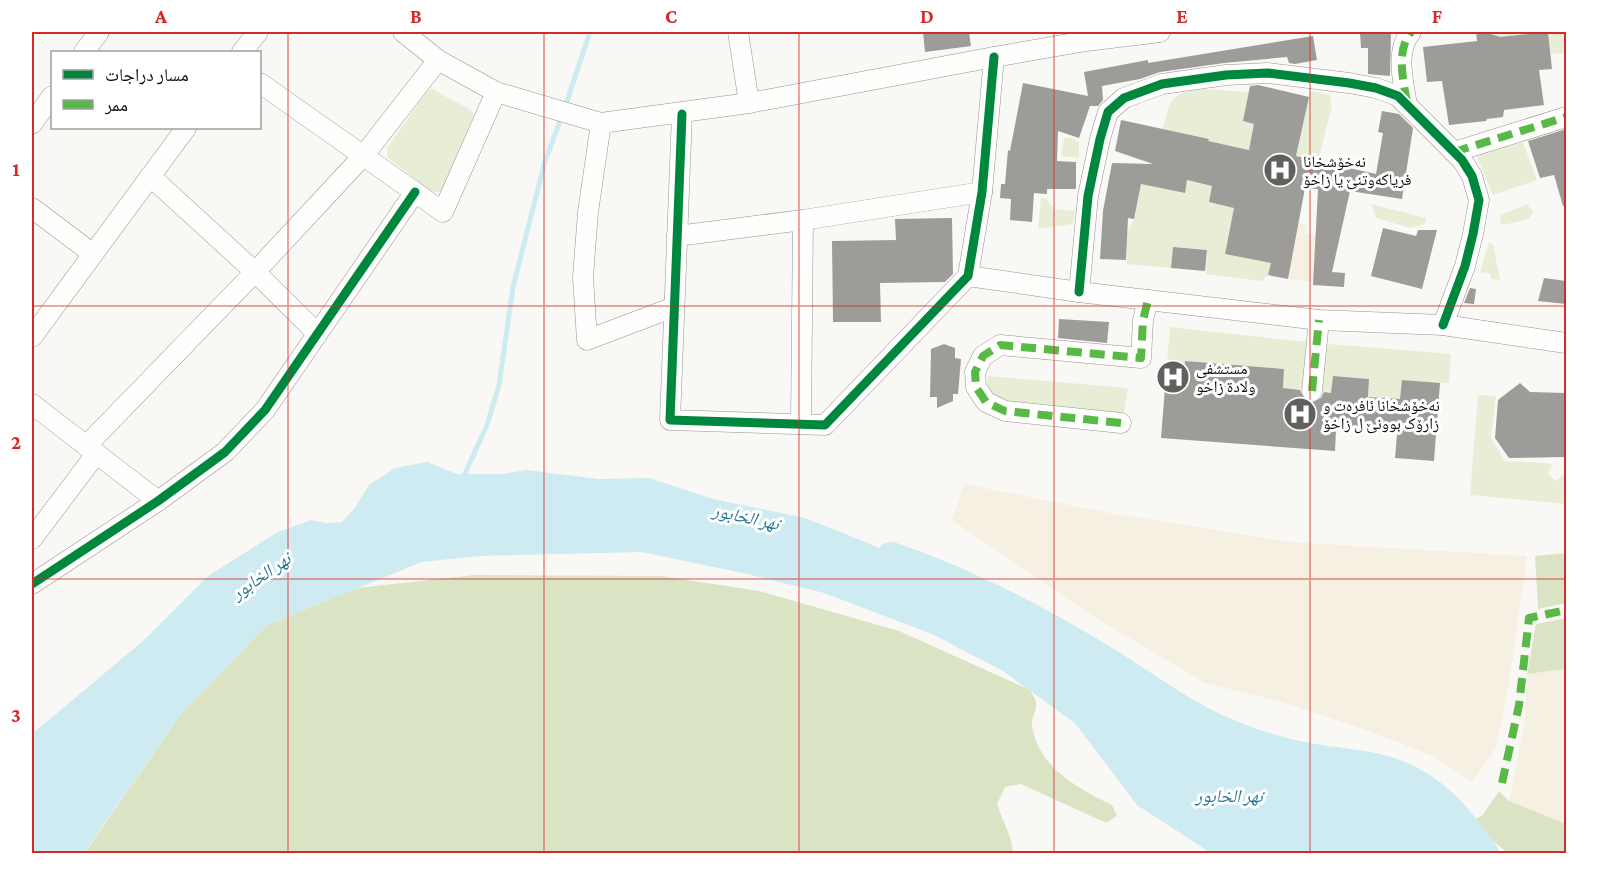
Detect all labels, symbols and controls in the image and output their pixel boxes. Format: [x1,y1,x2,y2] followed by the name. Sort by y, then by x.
[154,5,168,27] text: A
[410,5,422,27] text: B
[665,5,677,27] text: C
[920,5,934,27] text: D
[1176,5,1188,27] text: E
[1432,5,1443,27] text: F
[51,51,261,129] legend
[105,65,189,85] text: مسار دراجات
[104,95,128,115] text: ممر
[1262,152,1298,188] hospital icon: نه‌خۆشخانا فرياكه‌وتنێ يا زاخۆ
[1303,153,1411,190] place label: نه‌خۆشخانا فرياكه‌وتنێ يا زاخۆ
[12,158,20,180] text: 1
[1155,359,1191,395] hospital icon: مستشفى ولادة زاخو
[1196,360,1256,396] place label: مستشفى ولادة زاخو
[1282,396,1318,432] hospital icon: نەخۆشخانا ئافرەت و زارۆک بوونێ ل زاخۆ
[1323,397,1440,434] place label: نەخۆشخانا ئافرەت و زارۆک بوونێ ل زاخۆ
[11,431,21,453] text: 2
[709,500,784,535] water label: نهر الخابور
[226,547,297,605] water label: نهر الخابور
[11,704,21,726] text: 3
[1193,786,1266,807] water label: نهر الخابور

